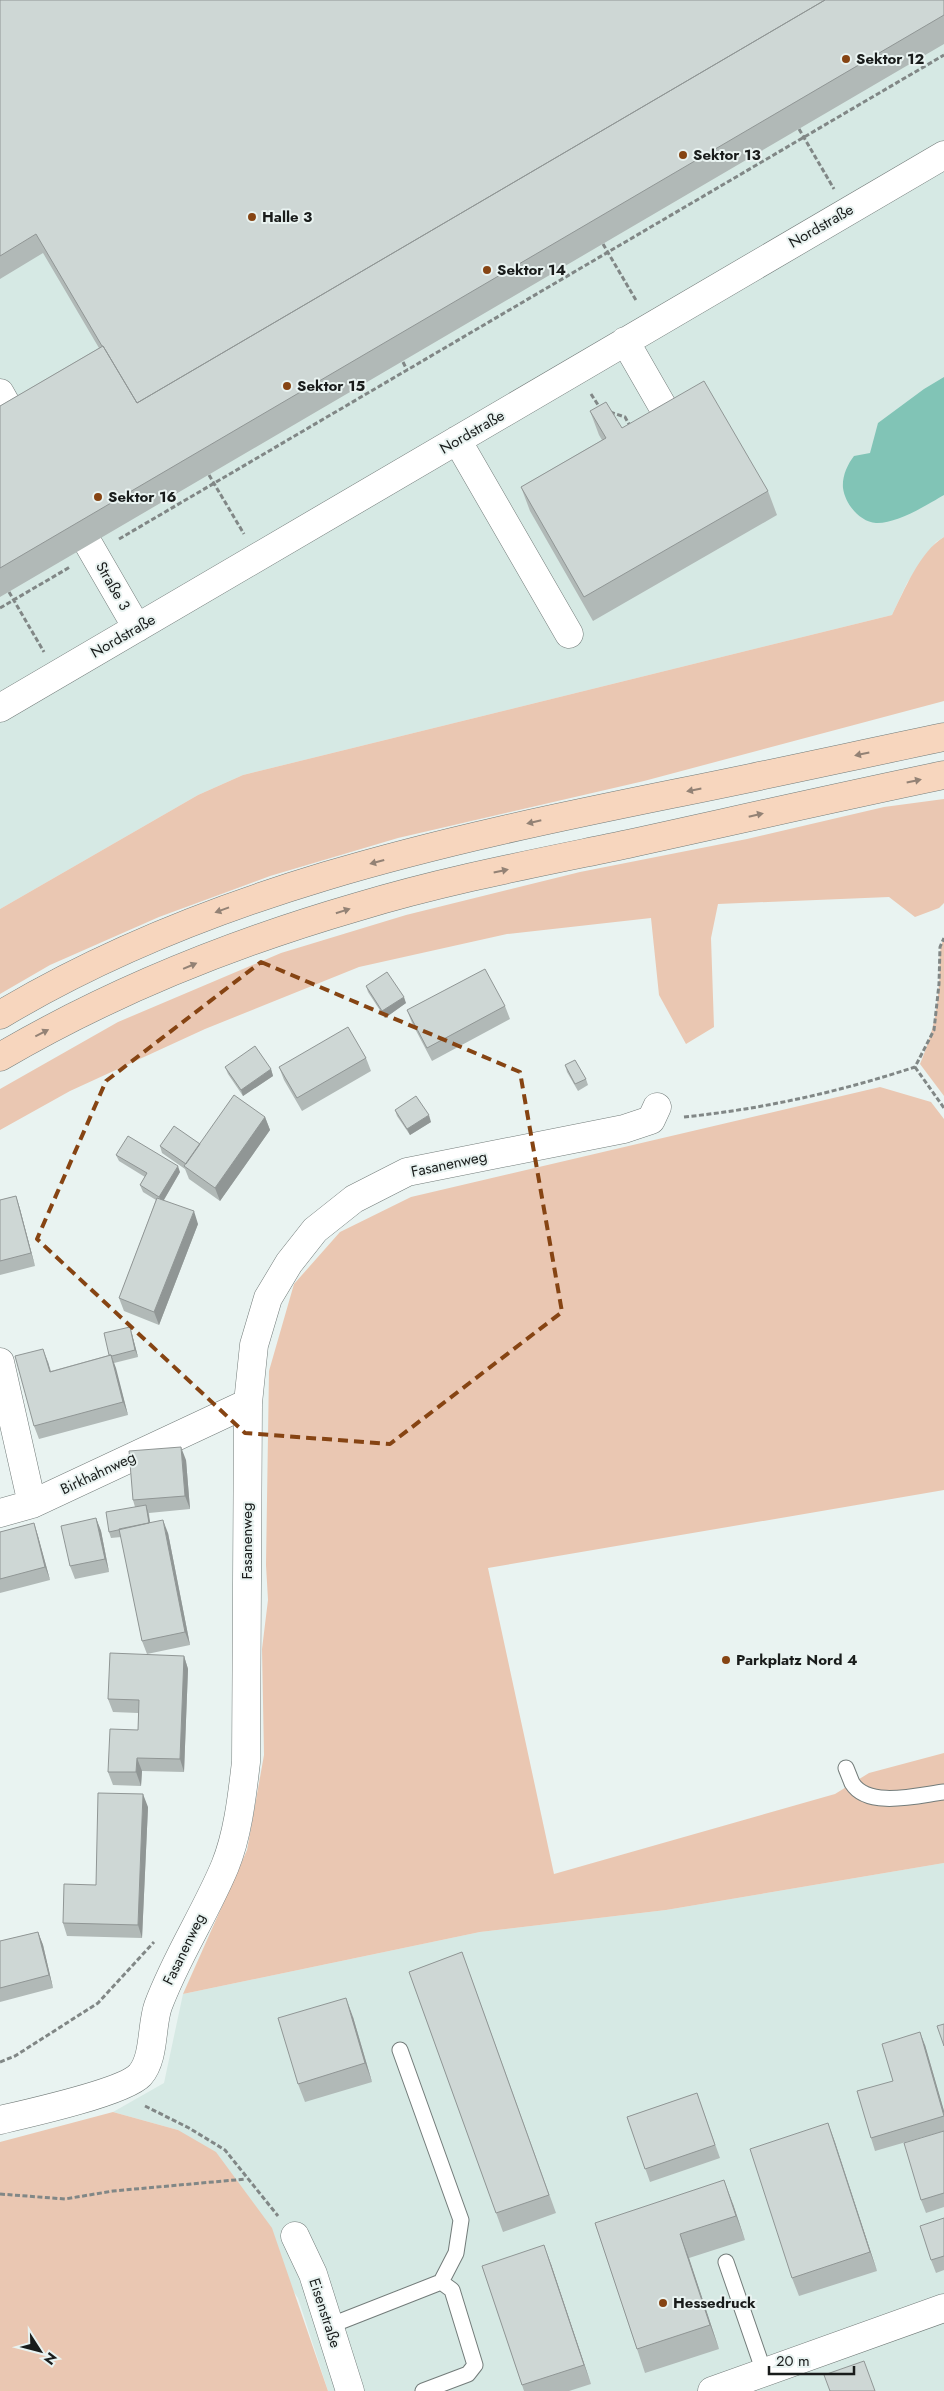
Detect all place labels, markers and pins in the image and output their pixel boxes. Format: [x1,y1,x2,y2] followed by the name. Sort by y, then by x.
[856,48,925,70] place label: Sektor 12
[840,53,852,65] marker: Sektor 12
[693,144,761,166] place label: Sektor 13
[677,149,689,161] marker: Sektor 13
[262,206,312,228] place label: Halle 3
[246,211,258,223] marker: Halle 3
[497,259,566,281] place label: Sektor 14
[481,264,493,276] marker: Sektor 14
[297,375,366,397] place label: Sektor 15
[281,380,293,392] marker: Sektor 15
[108,486,177,508] place label: Sektor 16
[92,491,104,503] marker: Sektor 16
[736,1649,857,1671] place label: Parkplatz Nord 4
[720,1654,732,1666] marker: Parkplatz Nord 4
[673,2292,756,2314] place label: Hessedruck
[657,2297,669,2309] marker: Hessedruck

